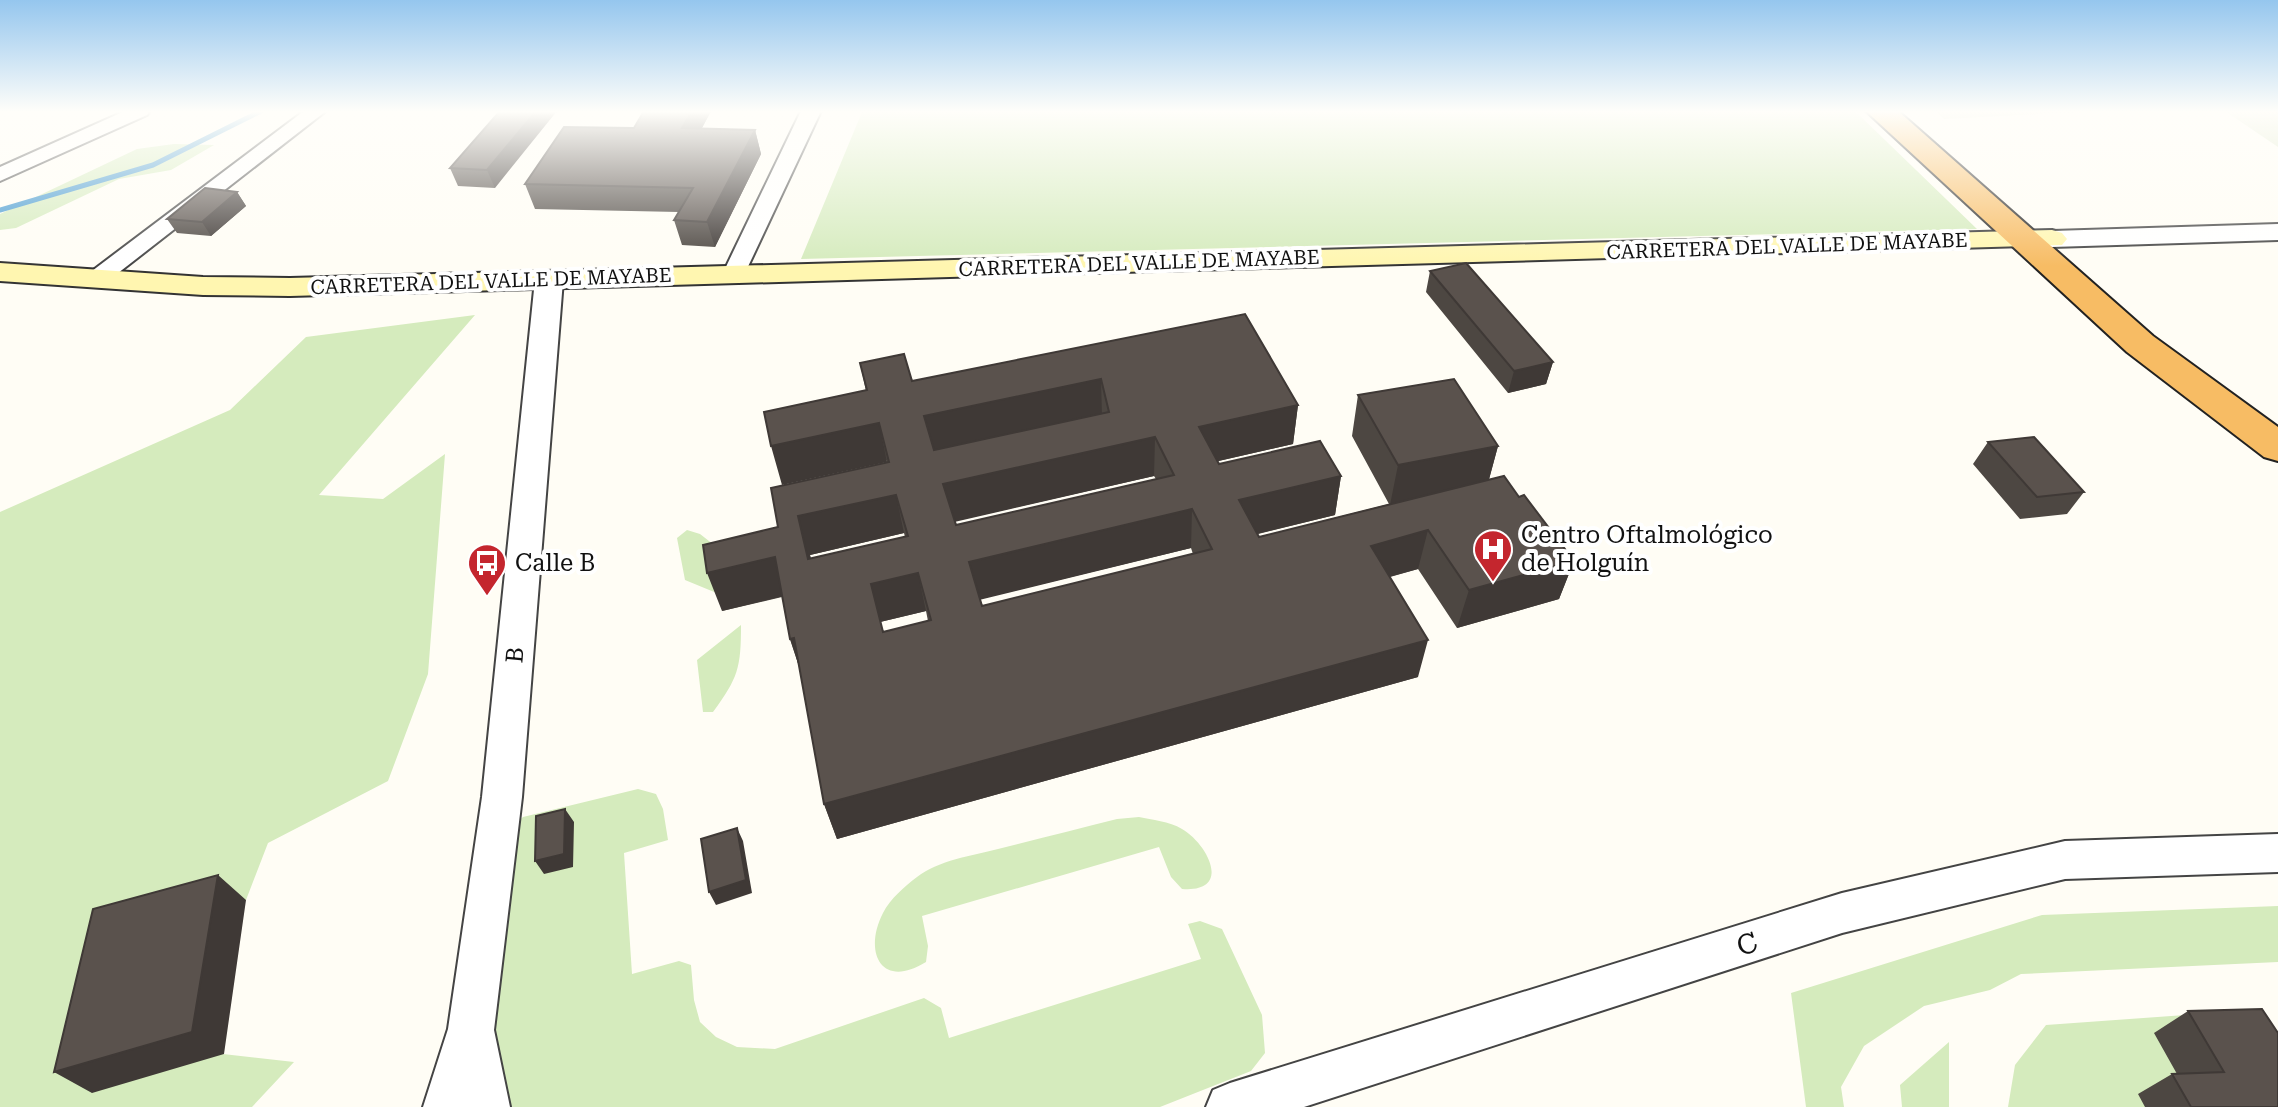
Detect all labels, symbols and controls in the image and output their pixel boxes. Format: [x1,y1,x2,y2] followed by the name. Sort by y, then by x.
[1606,228,1968,264] street label: CARRETERA DEL VALLE DE MAYABE
[958,245,1320,281] street label: CARRETERA DEL VALLE DE MAYABE
[310,263,672,299] street label: CARRETERA DEL VALLE DE MAYABE
[1521,521,1773,577] place label: Centro Oftalmológico de Holguín
[1472,528,1514,583] hospital icon: Centro Oftalmológico de Holguín
[466,542,508,597] bus stop icon: Calle B
[515,549,595,577] place label: Calle B
[500,646,530,664] street label: B
[1732,925,1762,963] street label: C

